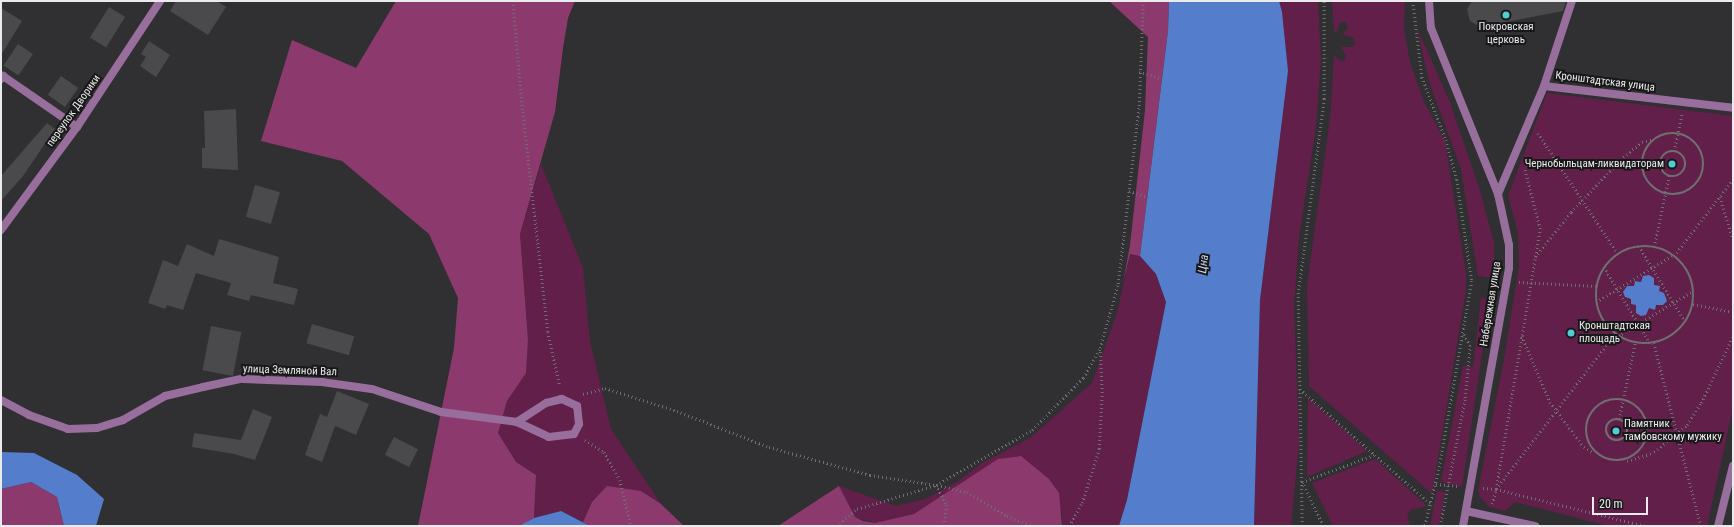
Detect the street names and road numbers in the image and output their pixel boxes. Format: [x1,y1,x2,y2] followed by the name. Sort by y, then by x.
[1554,69,1656,95] street label: Кронштадтская улица
[44,72,104,150] street label: переулок Дворики
[1478,261,1504,347] street label: Набережная улица
[243,363,337,379] street label: улица Земляной Вал

